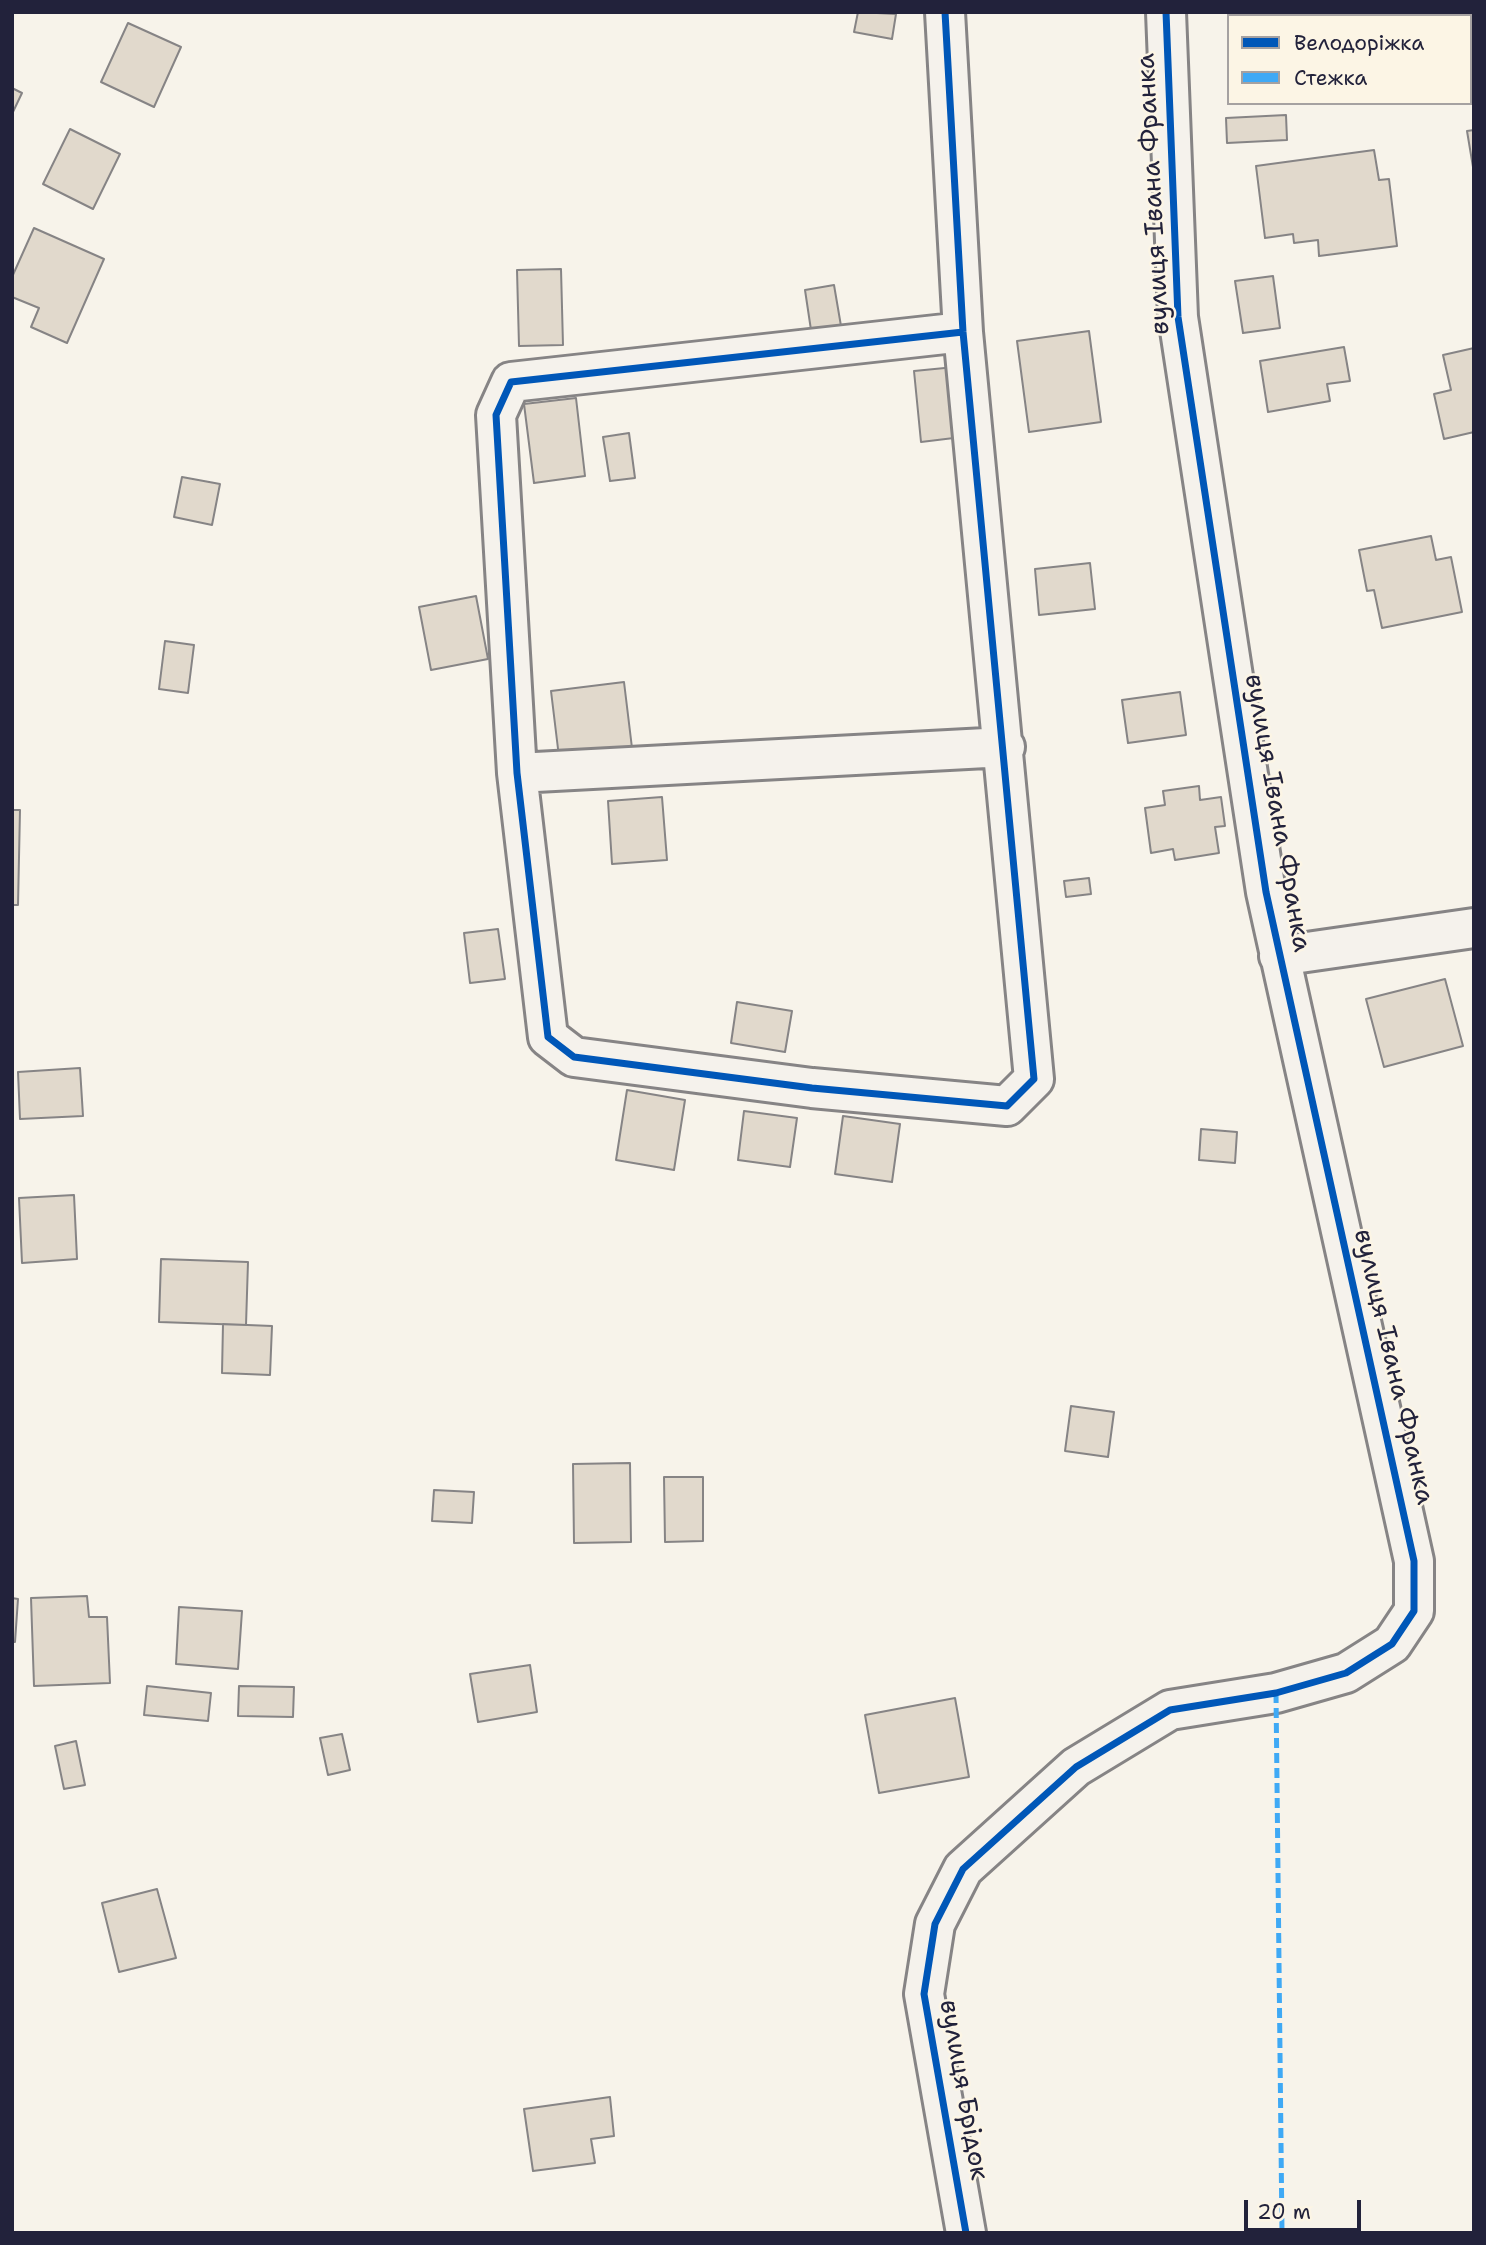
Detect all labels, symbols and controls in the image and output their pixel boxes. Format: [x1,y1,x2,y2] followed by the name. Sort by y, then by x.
[1227,14,1472,105] legend
[1294,29,1424,57] text: Велодоріжка
[1131,52,1177,336] street label: вулиця Івана Франка
[1294,64,1367,92] text: Стежка
[1237,671,1317,955] street label: вулиця Івана Франка
[1346,1226,1440,1508] street label: вулиця Івана Франка
[932,1997,994,2183] street label: вулиця Брідок
[1248,2186,1365,2230] scale bar
[1257,2198,1311,2226] text: 20 m

